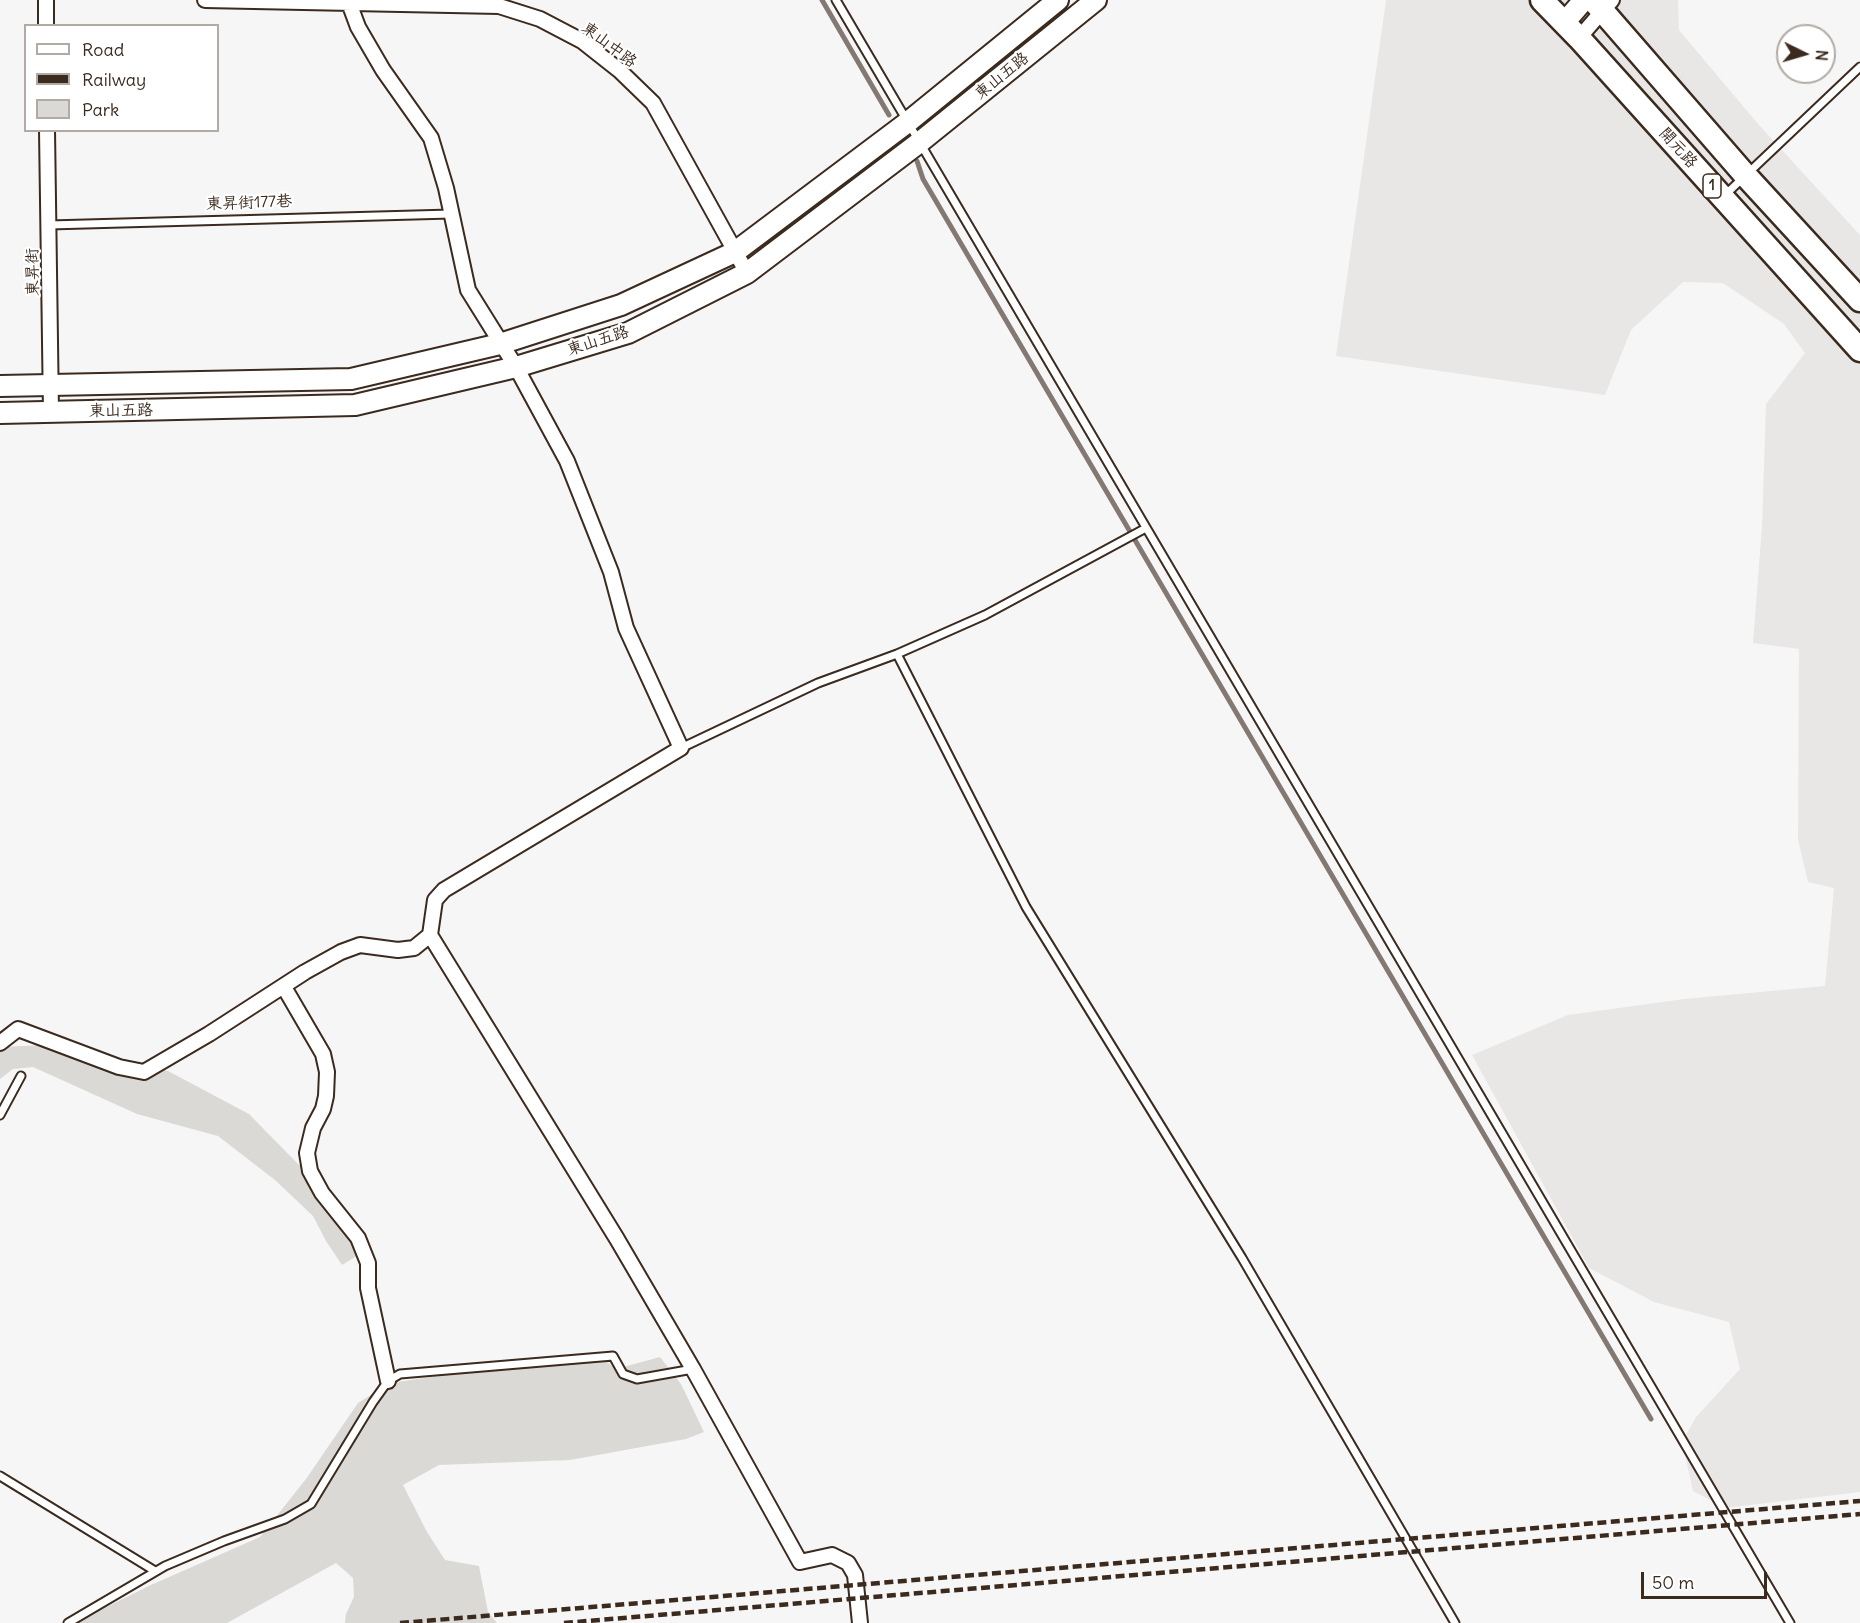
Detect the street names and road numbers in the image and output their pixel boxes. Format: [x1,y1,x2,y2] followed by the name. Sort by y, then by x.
[578,18,640,72] street label: 東山中路
[971,48,1033,104] street label: 東山五路
[1655,124,1701,172] street label: 開元路
[1703,174,1721,198] road number: 1
[206,192,292,214] street label: 東昇街177巷
[23,248,43,296] street label: 東昇街
[565,322,631,360] street label: 東山五路
[89,401,153,421] street label: 東山五路

